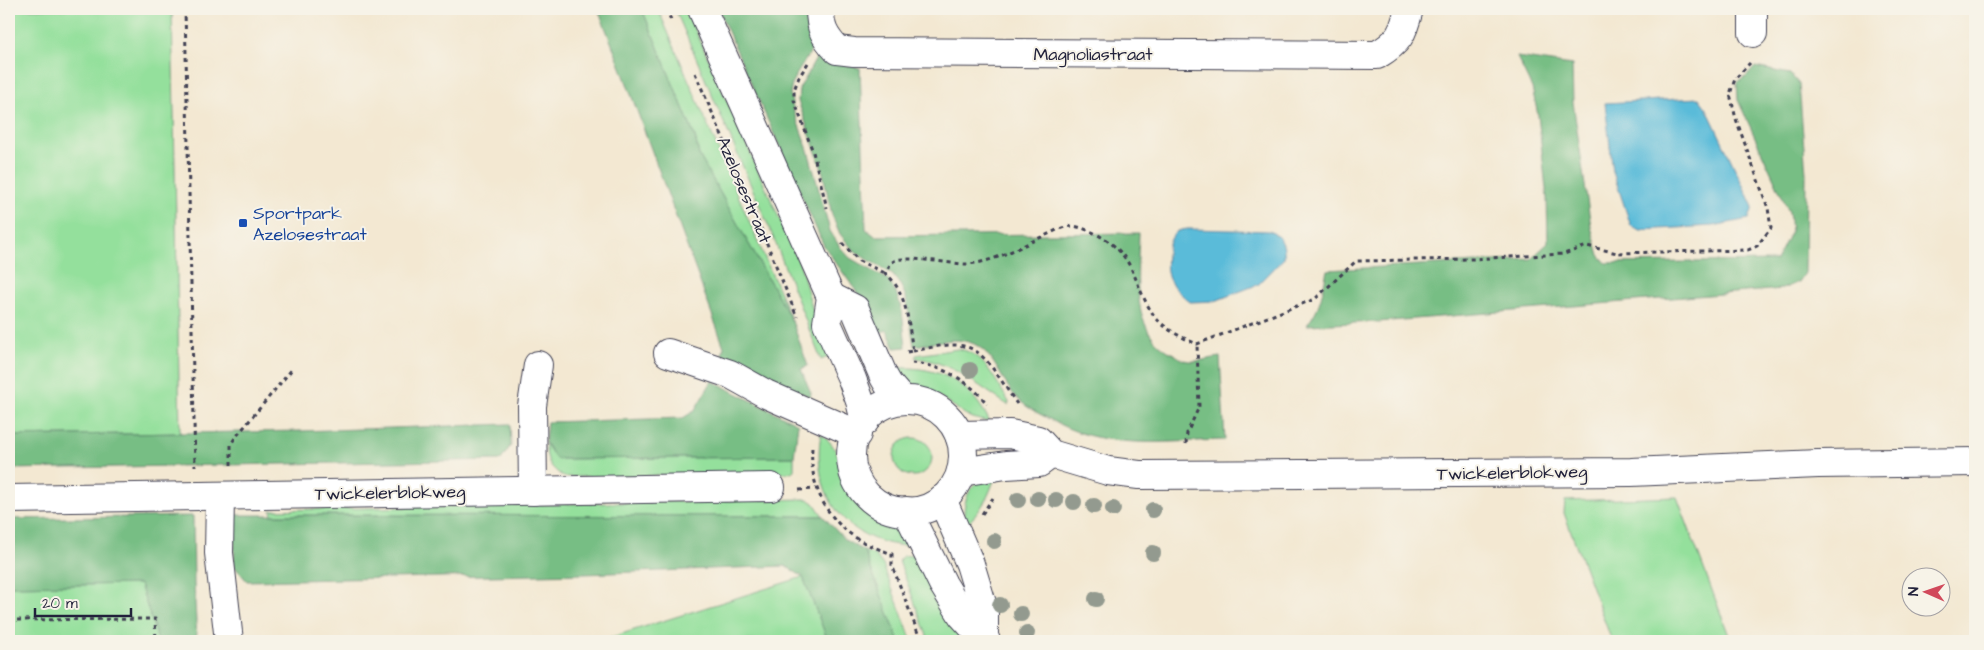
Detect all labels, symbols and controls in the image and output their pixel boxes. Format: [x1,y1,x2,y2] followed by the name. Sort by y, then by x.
[1033,42,1153,68] street label: Magnoliastraat
[710,133,778,248] street label: Azelosestraat
[253,201,367,247] place label: Sportpark Azelosestraat
[237,217,249,229] marker: Sportpark Azelosestraat
[1436,459,1588,488] street label: Twickelerblokweg
[314,479,466,508] street label: Twickelerblokweg
[1902,568,1952,618] north arrow
[35,585,131,617] scale bar
[1904,587,1924,596] text: N
[42,593,78,614] text: 20 m

